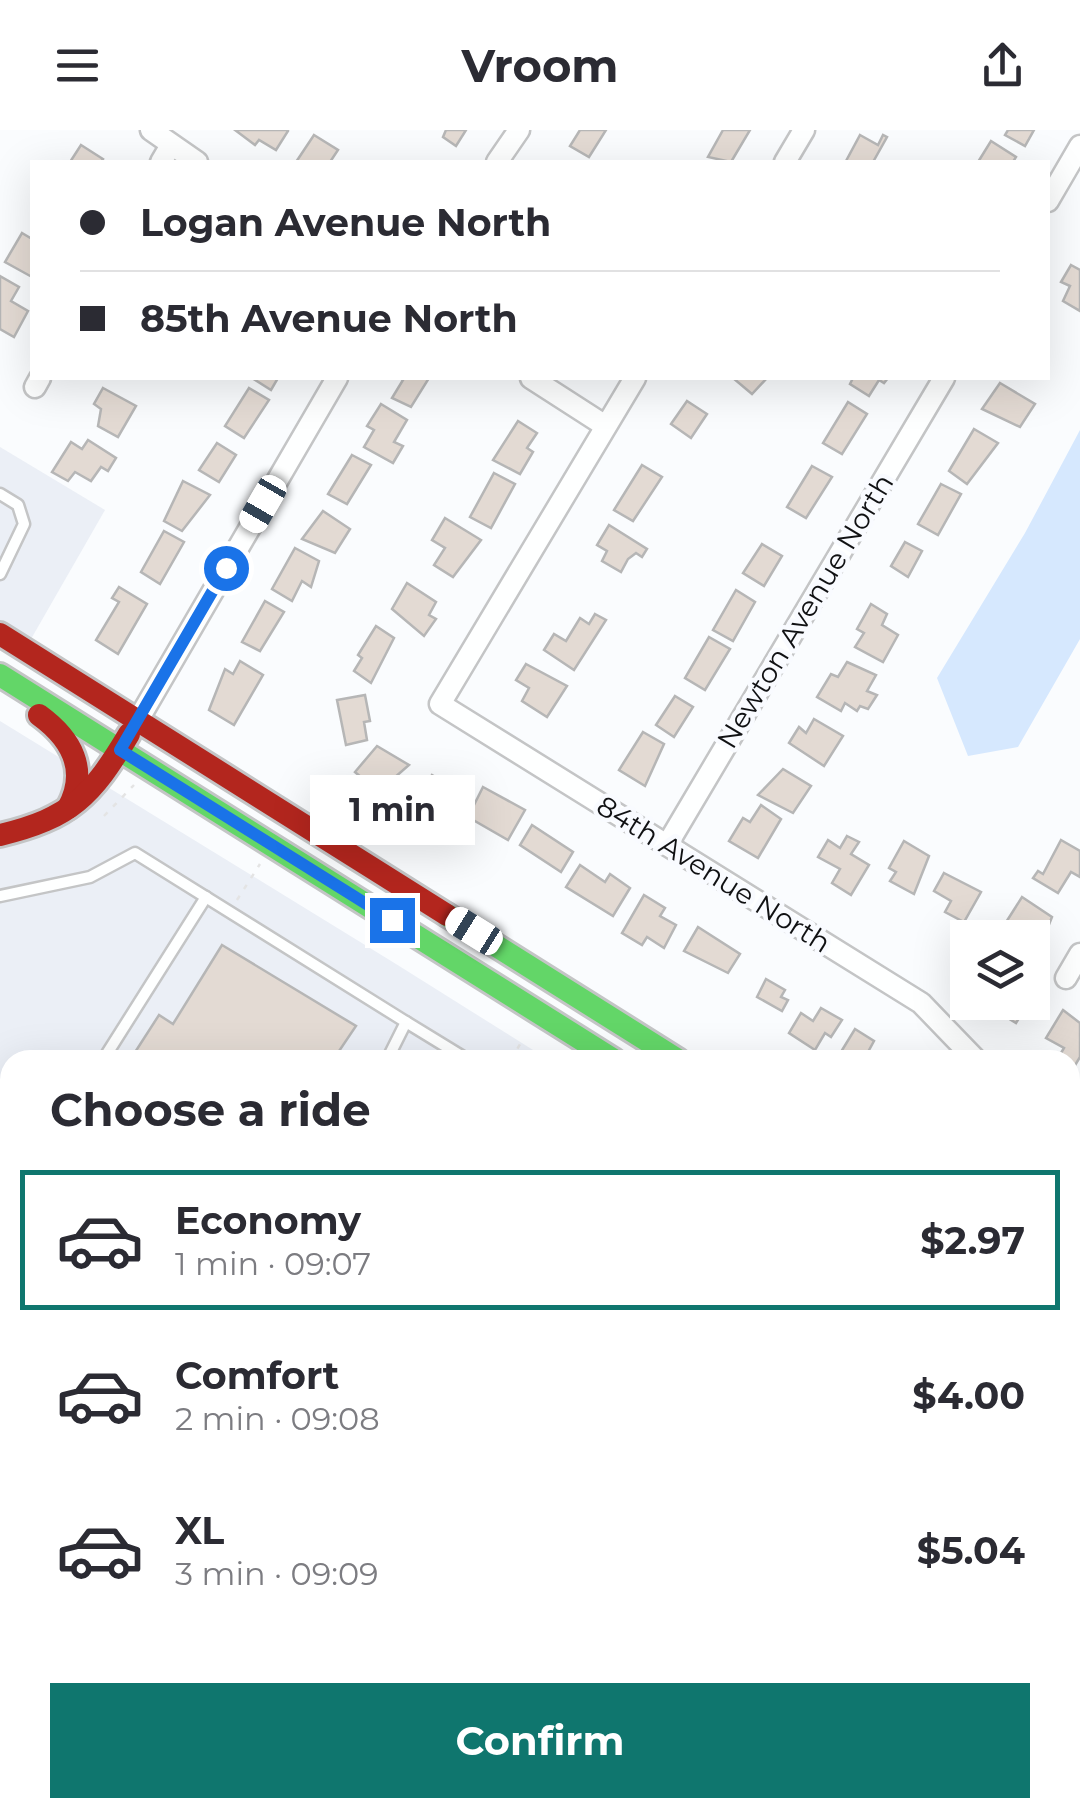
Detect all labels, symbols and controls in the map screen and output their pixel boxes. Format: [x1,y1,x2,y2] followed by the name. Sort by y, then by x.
[50,38,105,93] icon: menu
[461,38,619,93] text: Vroom
[975,38,1030,93] icon: share
[140,199,551,246] text: Logan Avenue North
[140,295,518,342] text: 85th Avenue North
[710,468,900,754] street label: Newton Avenue North
[235,471,291,537] car
[204,546,249,591] route start
[310,775,474,845] callout: 1 min
[591,788,837,960] street label: 84th Avenue North
[349,790,436,829] text: 1 min
[370,898,415,943] route end
[441,902,507,960] car
[950,920,1050,1020] map controls
[950,920,1050,1020] button: layers
[50,1082,371,1137] text: Choose a ride
[55,1195,145,1285] icon: car
[175,1197,361,1244] text: Economy
[920,1217,1025,1264] text: $2.97
[175,1244,371,1283] text: 1 min · 09:07
[55,1350,145,1440] icon: car
[175,1352,339,1399] text: Comfort
[912,1372,1025,1419] text: $4.00
[175,1399,380,1438] text: 2 min · 09:08
[55,1505,145,1595] icon: car
[175,1507,224,1554] text: XL
[917,1527,1025,1574] text: $5.04
[175,1554,379,1593] text: 3 min · 09:09
[50,1683,1030,1798] button: Confirm

